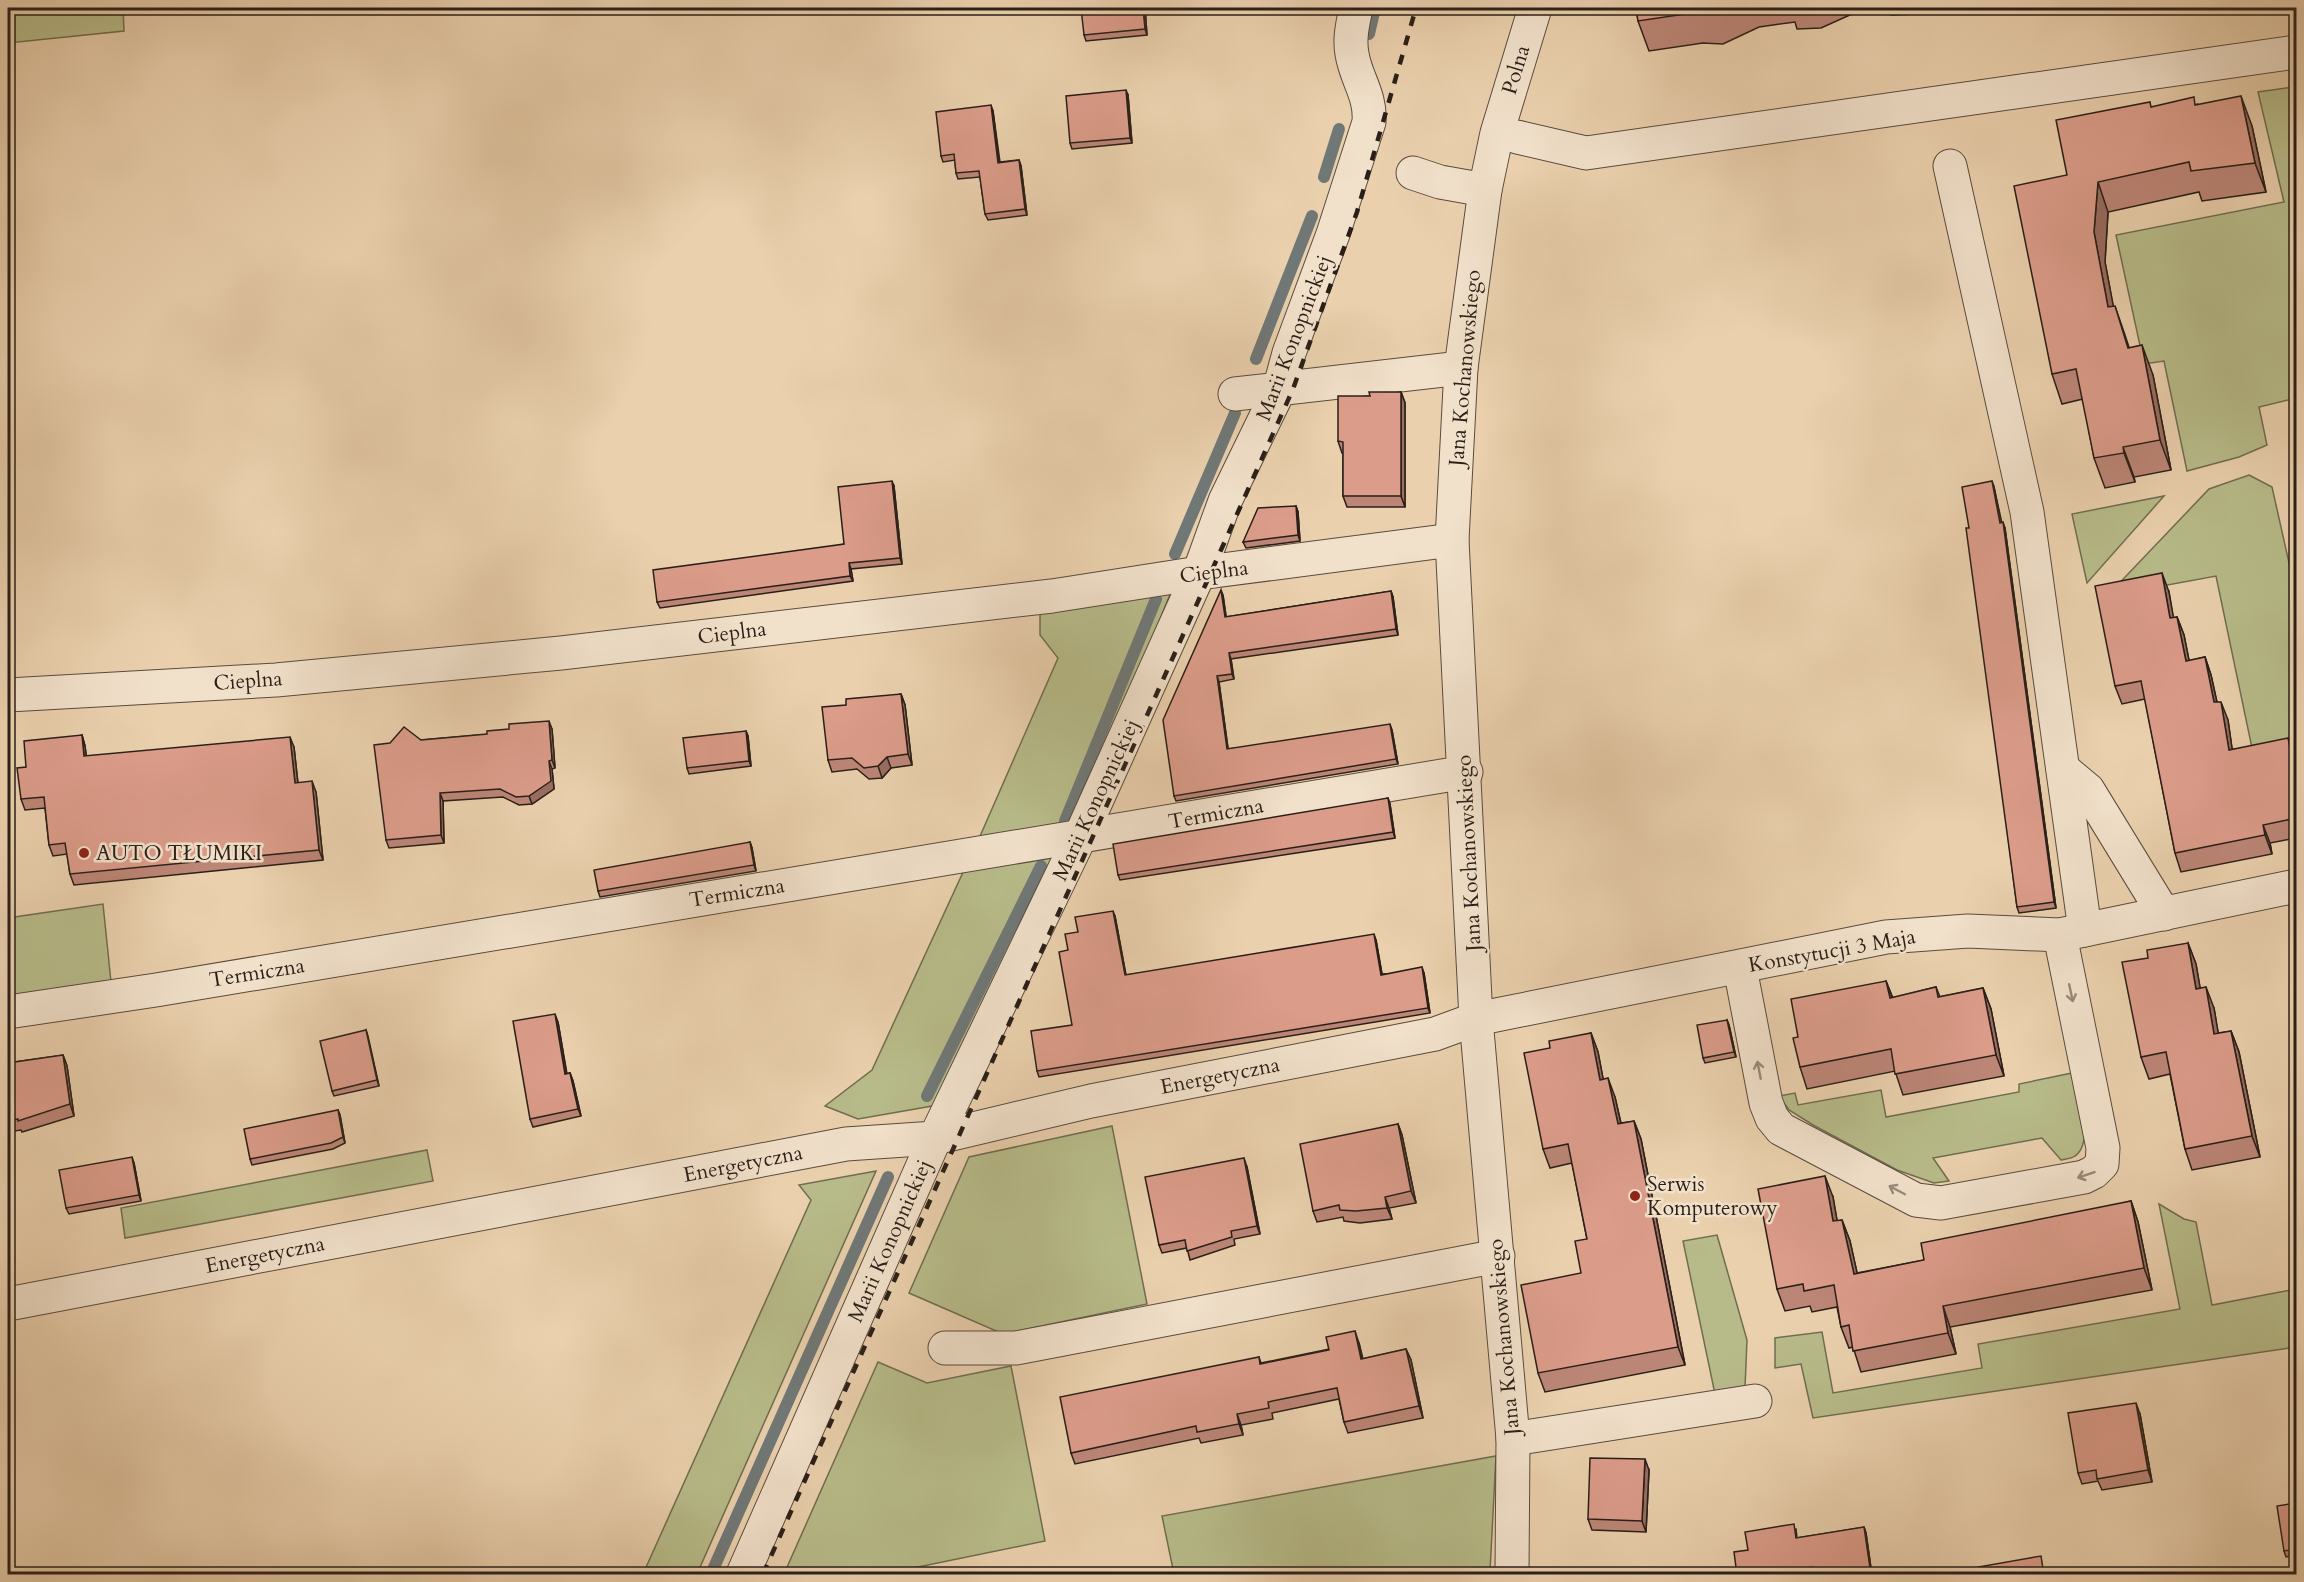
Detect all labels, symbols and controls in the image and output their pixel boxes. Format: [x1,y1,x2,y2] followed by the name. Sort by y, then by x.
[1495,42,1537,98] street label: Polna
[1249,251,1339,425] street label: Marii Konopnickiej
[1442,269,1488,470] street label: Jana Kochanowskiego
[1178,553,1250,591] street label: Cieplna
[696,614,768,652] street label: Cieplna
[213,664,283,698] street label: Cieplna
[1046,714,1146,886] street label: Marii Konopnickiej
[1449,754,1489,955] street label: Jana Kochanowskiego
[1166,791,1266,837] street label: Termiczna
[96,839,262,868] place label: AUTO TŁUMIKI
[77,846,91,860] marker: AUTO TŁUMIKI
[687,871,787,915] street label: Termiczna
[1746,922,1918,980] street label: Konstytucji 3 Maja
[207,951,307,995] street label: Termiczna
[2066,982,2077,1002] one-way arrow
[1158,1050,1282,1102] street label: Energetyczna
[1753,1060,1764,1080] one-way arrow
[681,1138,805,1190] street label: Energetyczna
[841,1155,939,1327] street label: Marii Konopnickiej
[1647,1170,1778,1223] place label: Serwis Komputerowy
[2077,1170,2096,1181] one-way arrow
[1888,1184,1906,1195] one-way arrow
[1628,1189,1642,1203] marker: Serwis Komputerowy
[203,1229,327,1281] street label: Energetyczna
[1481,1238,1527,1439] street label: Jana Kochanowskiego

